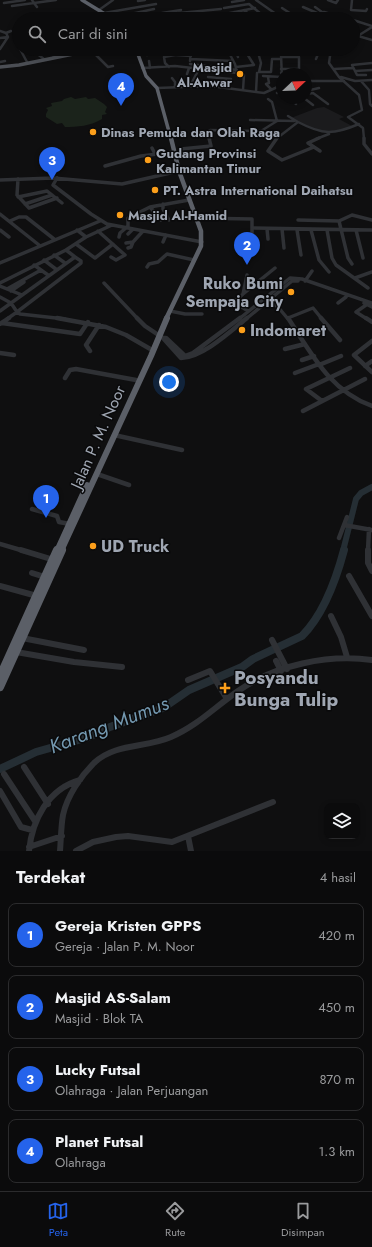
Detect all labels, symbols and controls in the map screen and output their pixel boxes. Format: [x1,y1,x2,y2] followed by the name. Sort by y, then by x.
[12,12,360,56] search box
[26,23,48,45] icon: search
[58,23,128,45] text: Cari di sini
[176,58,233,92] place label: Masjid Al-Anwar
[276,68,312,104] north arrow
[235,69,245,79] marker: Masjid Al-Anwar
[108,73,134,106] pin: 4
[101,123,280,142] place label: Dinas Pemuda dan Olah Raga
[88,127,98,137] marker: Dinas Pemuda dan Olah Raga
[156,144,262,178] place label: Gudang Provinsi Kalimantan Timur
[39,147,65,180] pin: 3
[143,155,153,165] marker: Gudang Provinsi Kalimantan Timur
[163,181,353,200] place label: PT. Astra International Daihatsu
[150,185,160,195] marker: PT. Astra International Daihatsu
[128,206,227,225] place label: Masjid Al-Hamid
[115,210,125,220] marker: Masjid Al-Hamid
[234,232,260,265] pin: 2
[185,272,284,313] place label: Ruko Bumi Sempaja City
[286,287,296,297] marker: Ruko Bumi Sempaja City
[250,319,327,342] place label: Indomaret
[237,325,247,335] marker: Indomaret
[159,372,179,392] your location
[64,381,131,494] street label: Jalan P. M. Noor
[33,485,59,518] pin: 1
[101,535,170,558] place label: UD Truck
[88,541,98,551] marker: UD Truck
[234,664,338,713] place label: Posyandu Bunga Tulip
[219,682,231,694] marker: Posyandu Bunga Tulip
[45,689,173,761] water label: Karang Mumus
[324,803,360,839] map controls
[324,803,360,839] button: layers
[16,865,85,889] text: Terdekat
[320,868,356,887] text: 4 hasil
[55,915,201,937] text: Gereja Kristen GPPS
[27,926,33,945] text: 1
[318,926,355,945] text: 420 m
[55,937,194,956] text: Gereja · Jalan P. M. Noor
[55,987,171,1009] text: Masjid AS-Salam
[26,998,34,1017] text: 2
[318,998,355,1017] text: 450 m
[55,1009,143,1028] text: Masjid · Blok TA
[55,1059,140,1081] text: Lucky Futsal
[26,1070,34,1089] text: 3
[319,1070,355,1089] text: 870 m
[55,1081,208,1100] text: Olahraga · Jalan Perjuangan
[55,1131,143,1153] text: Planet Futsal
[25,1142,35,1161] text: 4
[318,1142,355,1161] text: 1.3 km
[55,1153,106,1172] text: Olahraga
[47,1200,69,1240] tab: Peta
[164,1200,186,1240] tab: Rute
[281,1200,325,1240] tab: Disimpan

